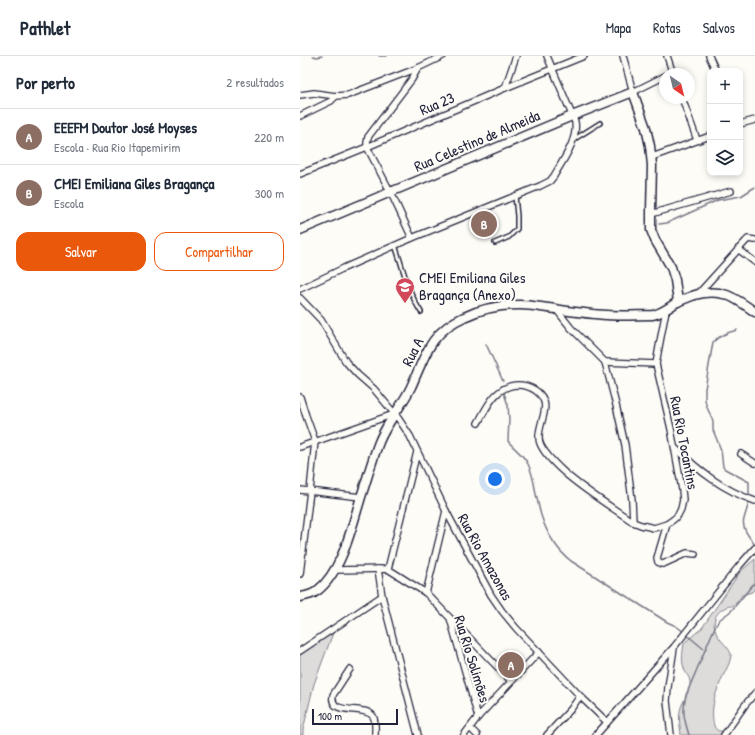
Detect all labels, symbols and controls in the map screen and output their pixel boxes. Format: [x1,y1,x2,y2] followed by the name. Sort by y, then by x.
[20,15,70,41] text: Pathlet
[606,18,631,37] text: Mapa
[653,18,681,37] text: Rotas
[703,18,735,37] text: Salvos
[659,68,695,104] north arrow
[707,68,743,176] map controls
[707,68,743,104] button: +
[16,71,75,94] text: Por perto
[226,73,284,91] text: 2 resultados
[416,87,458,120] street label: Rua 23
[707,104,743,140] button: −
[411,105,543,177] street label: Rua Celestino de Almeida
[54,117,197,138] text: EEEFM Doutor José Moyses
[26,128,32,146] text: A
[254,128,284,146] text: 220 m
[54,138,180,156] text: Escola · Rua Rio Itapemirim
[707,140,743,176] button: layers
[54,173,214,194] text: CMEI Emiliana Giles Bragança
[26,184,32,202] text: B
[255,184,284,202] text: 300 m
[54,194,84,212] text: Escola
[471,209,497,239] pin: B
[16,232,146,271] button: Salvar
[154,232,284,271] button: Compartilhar
[419,267,526,305] place label: CMEI Emiliana Giles Bragança (Anexo)
[394,276,416,304] school or university icon: CMEI Emiliana Giles Bragança (Anexo)
[397,333,429,370] street label: Rua A
[665,395,704,491] street label: Rua Rio Tocantins
[485,469,505,489] your location
[453,510,518,604] street label: Rua Rio Amazonas
[449,613,496,705] street label: Rua Rio Solimões
[498,650,524,680] pin: A
[312,707,398,726] scale bar
[318,709,342,723] text: 100 m

